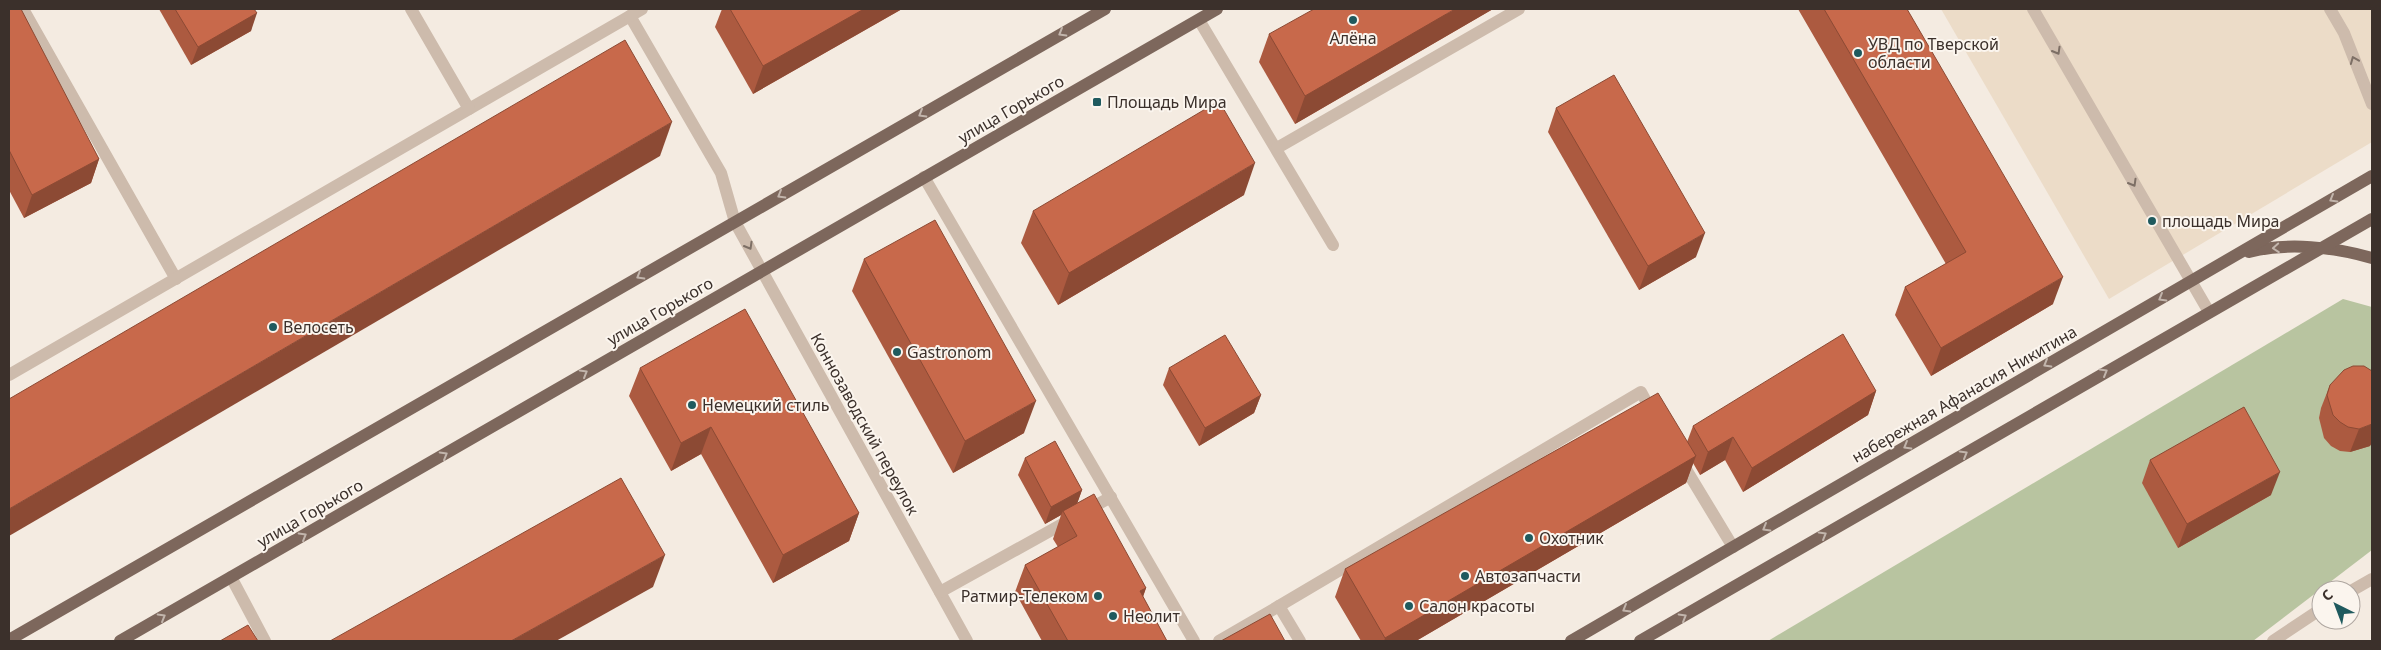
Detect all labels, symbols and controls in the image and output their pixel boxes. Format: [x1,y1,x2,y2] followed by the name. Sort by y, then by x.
[1347,14,1359,26] marker: Алёна
[1059,27,1068,37] one-way arrow
[1329,27,1377,49] place label: Алёна
[1868,33,1999,73] place label: УВД по Тверской области
[2050,46,2060,55] one-way arrow
[1852,47,1864,59] marker: УВД по Тверской области
[2350,56,2361,65] one-way arrow
[954,70,1068,148] street label: улица Горького
[1107,91,1227,113] place label: Площадь Мира
[1091,96,1103,108] marker: Площадь Мира
[918,108,927,118] one-way arrow
[2127,178,2137,187] one-way arrow
[777,189,786,199] one-way arrow
[2330,192,2339,202] one-way arrow
[2162,210,2280,232] place label: площадь Мира
[2146,215,2158,227] marker: площадь Мира
[742,241,752,250] one-way arrow
[2272,242,2280,253] one-way arrow
[636,270,645,280] one-way arrow
[603,272,717,350] street label: улица Горького
[2158,291,2167,301] one-way arrow
[283,316,354,338] place label: Велосеть
[1847,320,2081,468] street label: набережная Афанасия Никитина
[267,321,279,333] marker: Велосеть
[806,329,925,519] street label: Коннозаводский переулок
[907,341,992,363] place label: Gastronom
[891,346,903,358] marker: Gastronom
[2044,358,2053,368] one-way arrow
[2099,369,2108,379] one-way arrow
[579,370,588,380] one-way arrow
[702,394,830,416] place label: Немецкий стиль
[686,399,698,411] marker: Немецкий стиль
[1903,440,1912,450] one-way arrow
[1958,450,1967,460] one-way arrow
[438,451,447,461] one-way arrow
[253,474,367,552] street label: улица Горького
[1763,521,1772,531] one-way arrow
[1539,527,1604,549] place label: Охотник
[298,532,307,542] one-way arrow
[1523,532,1535,544] marker: Охотник
[1818,532,1827,542] one-way arrow
[1475,565,1581,587] place label: Автозапчасти
[1459,570,1471,582] marker: Автозапчасти
[2311,580,2361,630] north arrow
[961,585,1088,607] place label: Ратмир-Телеком
[2317,585,2337,605] text: С
[1092,590,1104,602] marker: Ратмир-Телеком
[1419,595,1535,617] place label: Салон красоты
[1403,600,1415,612] marker: Салон красоты
[1622,603,1631,613] one-way arrow
[1123,605,1181,627] place label: Неолит
[1107,610,1119,622] marker: Неолит
[157,613,166,623] one-way arrow
[1677,613,1686,623] one-way arrow

